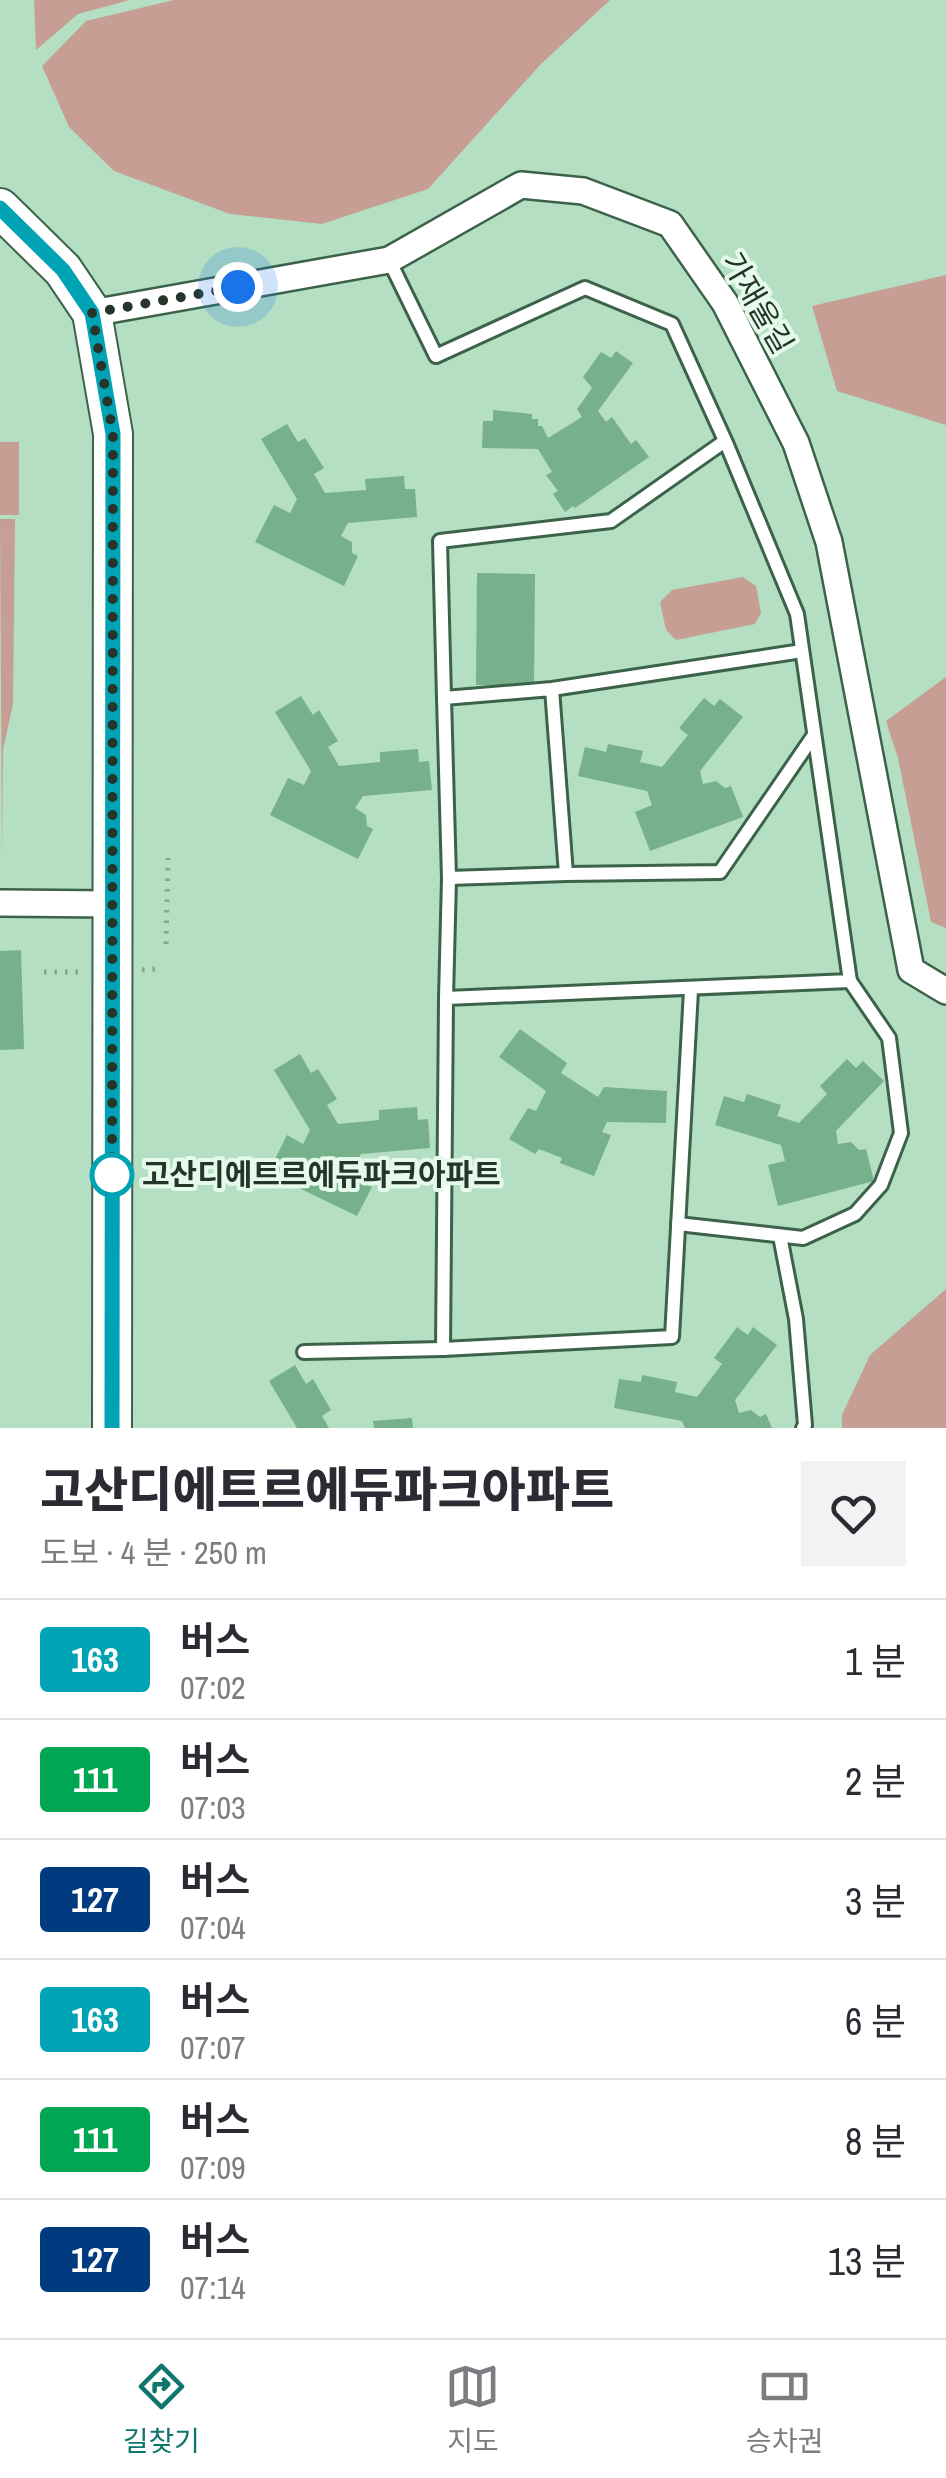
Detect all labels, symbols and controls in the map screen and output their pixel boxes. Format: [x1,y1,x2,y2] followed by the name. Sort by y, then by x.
[713,245,803,360] street label: 가재울길
[213,262,263,312] your location
[91,1154,133,1196] marker: 고산디에트르에듀파크아파트
[142,1154,501,1194] place label: 고산디에트르에듀파크아파트
[40,1457,614,1522] text: 고산디에트르에듀파크아파트
[801,1461,906,1566] button: heart
[40,1531,267,1574] text: 도보 · 4 분 · 250 m
[180,1615,250,1666] text: 버스
[71,1636,119,1683] text: 163
[845,1636,906,1687] text: 1 분
[180,1666,246,1709] text: 07:02
[180,1735,250,1786] text: 버스
[73,1756,117,1803] text: 111
[845,1756,906,1807] text: 2 분
[180,1786,246,1829] text: 07:03
[180,1855,250,1906] text: 버스
[71,1876,119,1923] text: 127
[845,1876,906,1927] text: 3 분
[180,1906,246,1949] text: 07:04
[180,1975,250,2026] text: 버스
[71,1996,119,2043] text: 163
[845,1996,906,2047] text: 6 분
[180,2026,246,2069] text: 07:07
[180,2095,250,2146] text: 버스
[73,2116,117,2163] text: 111
[845,2116,906,2167] text: 8 분
[180,2146,246,2189] text: 07:09
[180,2215,250,2266] text: 버스
[71,2236,119,2283] text: 127
[828,2236,906,2287] text: 13 분
[180,2266,246,2309] text: 07:14
[123,2359,200,2460] tab: 길찾기
[445,2359,500,2460] tab: 지도
[746,2359,823,2460] tab: 승차권

